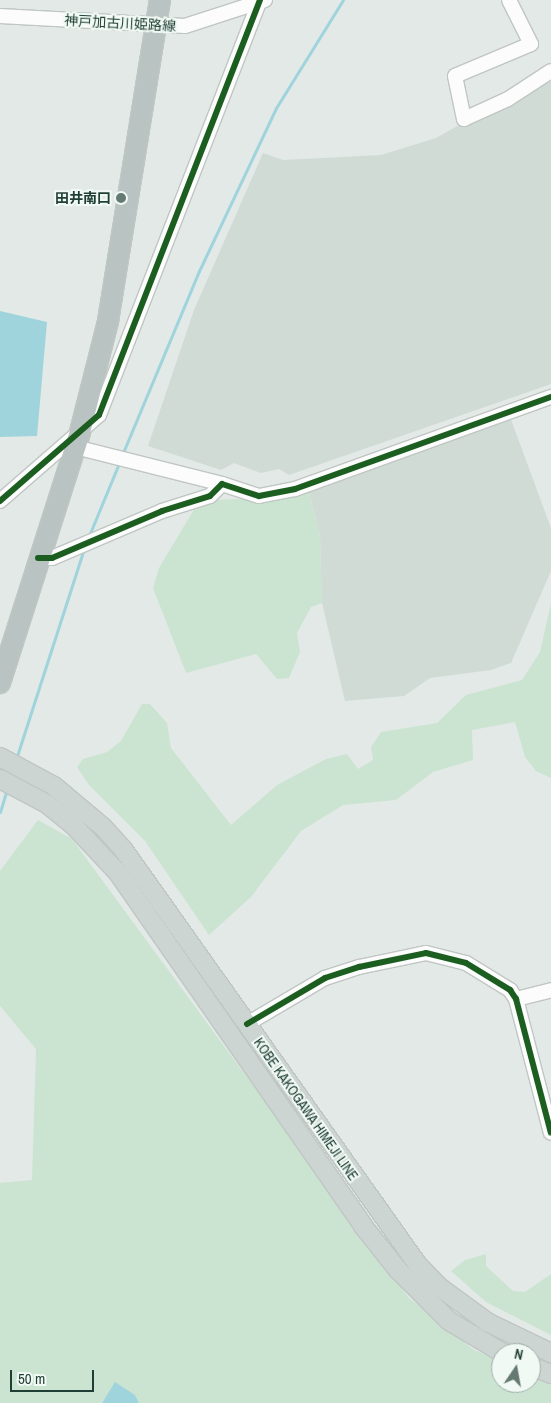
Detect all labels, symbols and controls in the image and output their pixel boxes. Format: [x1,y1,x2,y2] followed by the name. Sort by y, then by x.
[64,12,176,34] street label: 神戸加古川姫路線
[55,190,111,206] place label: 田井南口
[115,192,127,204] marker: 田井南口
[250,1034,362,1184] street label: KOBE KAKOGAWA HIMEJI LINE
[491,1343,541,1393] north arrow
[513,1345,525,1364] text: N
[12,1360,96,1392] scale bar
[18,1368,45,1389] text: 50 m

